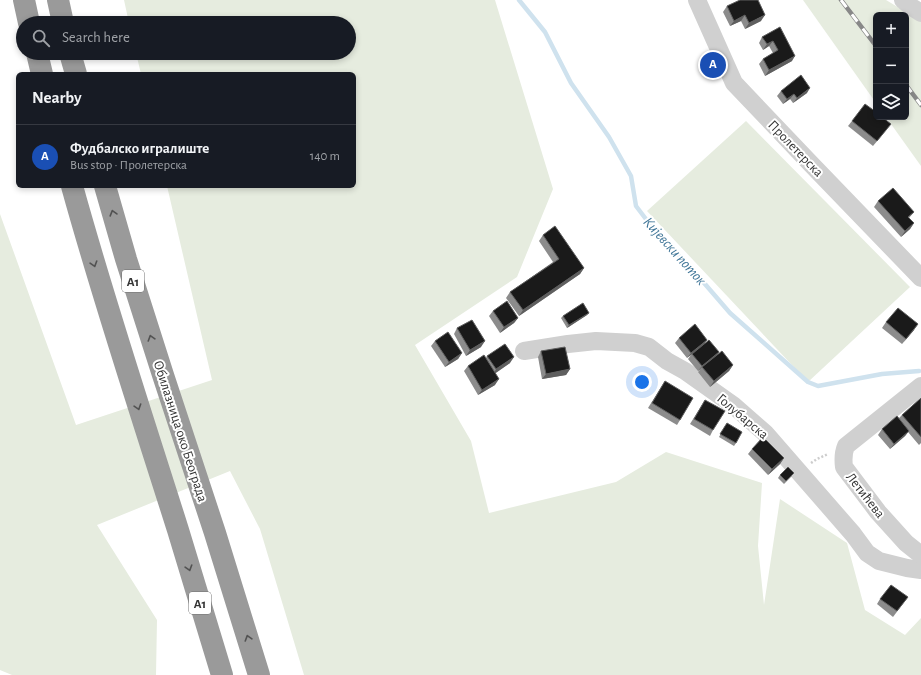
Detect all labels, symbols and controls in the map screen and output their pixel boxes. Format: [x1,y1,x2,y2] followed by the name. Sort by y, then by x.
[873,12,909,120] map controls
[873,12,909,48] button: +
[16,16,356,60] search box
[30,27,52,49] icon: search
[62,30,130,45] text: Search here
[873,48,909,84] button: −
[700,50,726,80] pin: A
[873,84,909,120] button: layers
[32,89,82,106] text: Nearby
[765,118,826,180] street label: Пролетерска
[70,141,209,156] text: Фудбалско игралиште
[41,150,49,163] text: A
[310,150,340,163] text: 140 m
[70,159,187,172] text: Bus stop · Пролетерска
[109,210,118,217] one-way arrow
[640,214,709,289] water label: Кијевски поток
[89,260,97,267] one-way arrow
[122,270,144,292] road number: A1
[147,334,156,341] one-way arrow
[151,359,210,504] street label: Обилазница око Београда
[632,372,652,392] your location
[714,391,771,442] street label: Голубарска
[133,404,142,411] one-way arrow
[843,470,888,521] street label: Летићева
[184,564,193,571] one-way arrow
[189,592,211,614] road number: A1
[244,634,253,641] one-way arrow

